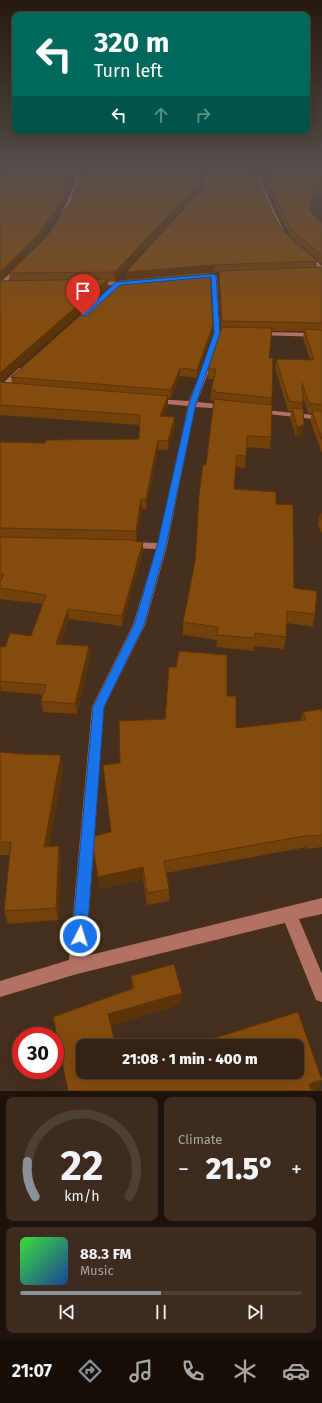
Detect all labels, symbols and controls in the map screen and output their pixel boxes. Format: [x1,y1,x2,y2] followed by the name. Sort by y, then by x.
[94,26,169,59] text: 320 m
[28,28,80,80] icon: left
[94,60,163,82] text: Turn left
[108,104,130,126] icon: left
[150,104,172,126] icon: ahead
[192,104,214,126] icon: right
[66,274,100,315] pin
[72,280,94,302] icon: arrive
[59,915,101,957] position arrow
[12,1027,64,1079] speed limit sign: 30
[122,1050,258,1068] text: 21:08 · 1 min · 400 m
[178,1132,222,1147] text: Climate
[60,1141,104,1191] text: 22
[206,1151,274,1187] text: 21.5°
[178,1156,189,1183] text: −
[291,1156,302,1183] text: +
[64,1188,100,1205] text: km/h
[80,1245,131,1263] text: 88.3 FM
[80,1263,114,1278] text: Music
[56,1301,78,1323] icon: previous
[150,1301,172,1323] icon: pause
[244,1301,266,1323] icon: next
[76,1357,104,1385] icon: directions
[127,1357,155,1385] icon: music
[179,1357,207,1385] icon: phone
[231,1357,259,1385] icon: climate
[282,1357,310,1385] icon: car
[12,1360,52,1382] text: 21:07

